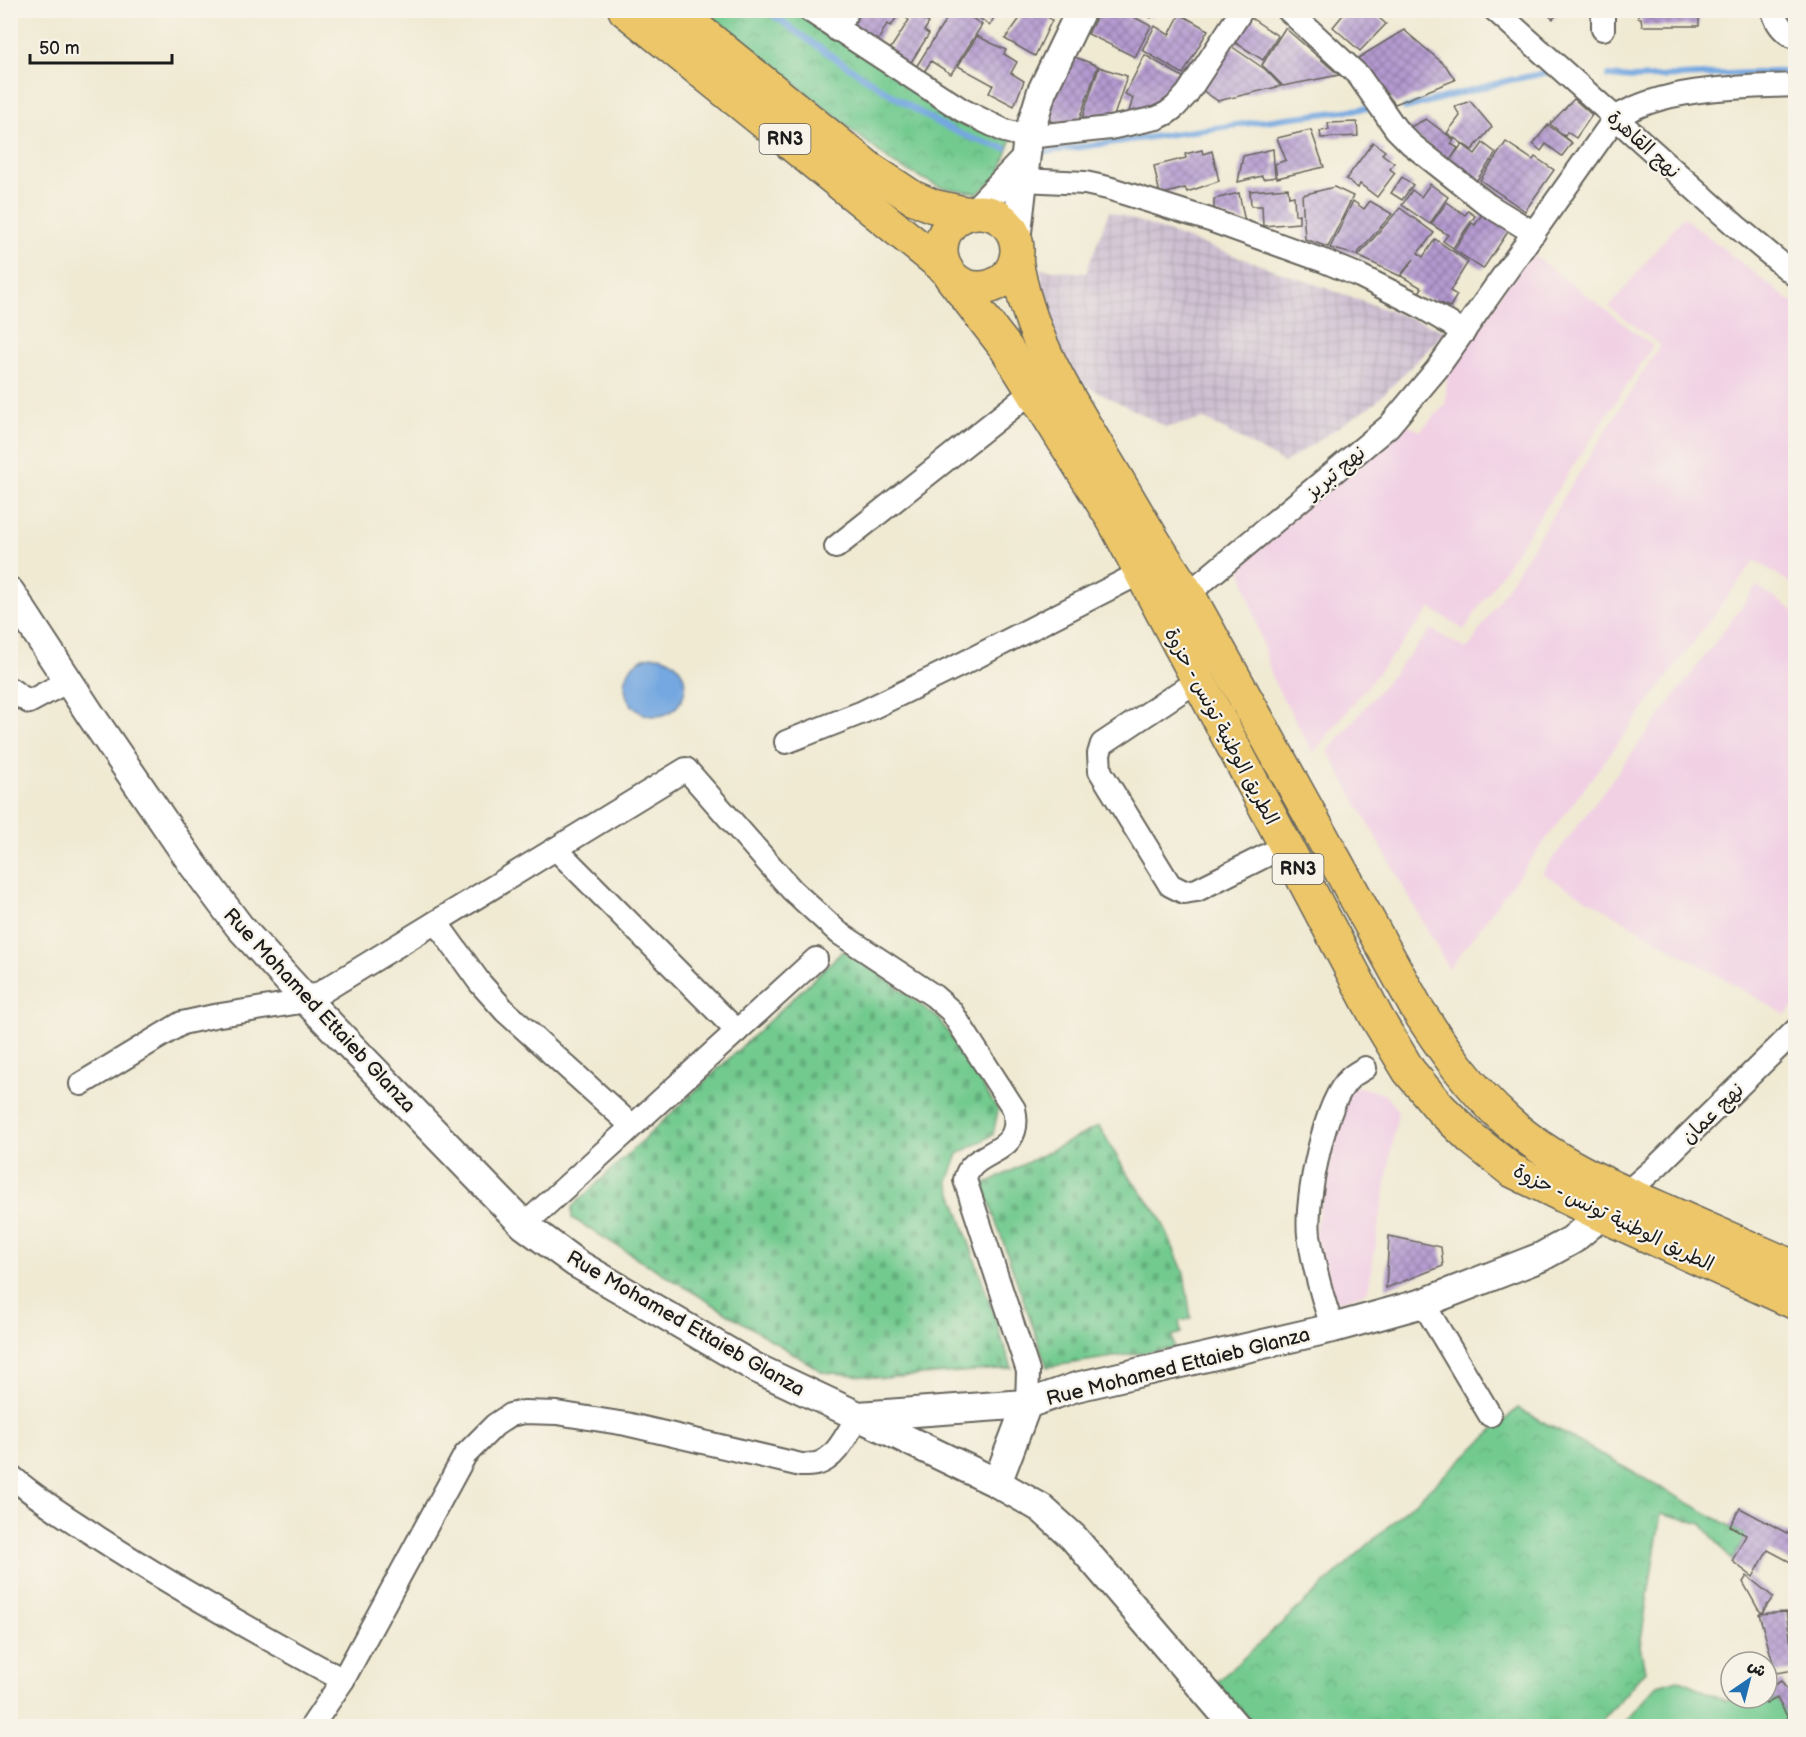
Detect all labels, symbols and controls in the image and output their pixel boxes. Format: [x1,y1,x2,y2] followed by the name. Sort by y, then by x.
[30,27,172,65] scale bar
[39,38,80,59] text: 50 m
[1601,106,1685,185] street label: نهج القاهرة
[760,124,810,154] road number: RN3
[1299,441,1371,507] street label: نهج تبريز
[1159,624,1283,829] street label: الطريق الوطنية تونس - حزوة
[1272,854,1324,884] road number: RN3
[218,903,420,1118] street label: Rue Mohamed Ettaieb Glanza
[1676,1078,1750,1150] street label: نهج عمان
[1509,1159,1718,1277] street label: الطريق الوطنية تونس - حزوة
[562,1246,809,1402] street label: Rue Mohamed Ettaieb Glanza
[1044,1323,1313,1411] street label: Rue Mohamed Ettaieb Glanza
[1719,1650,1779,1710] north arrow
[1744,1656,1769,1682] text: ش

